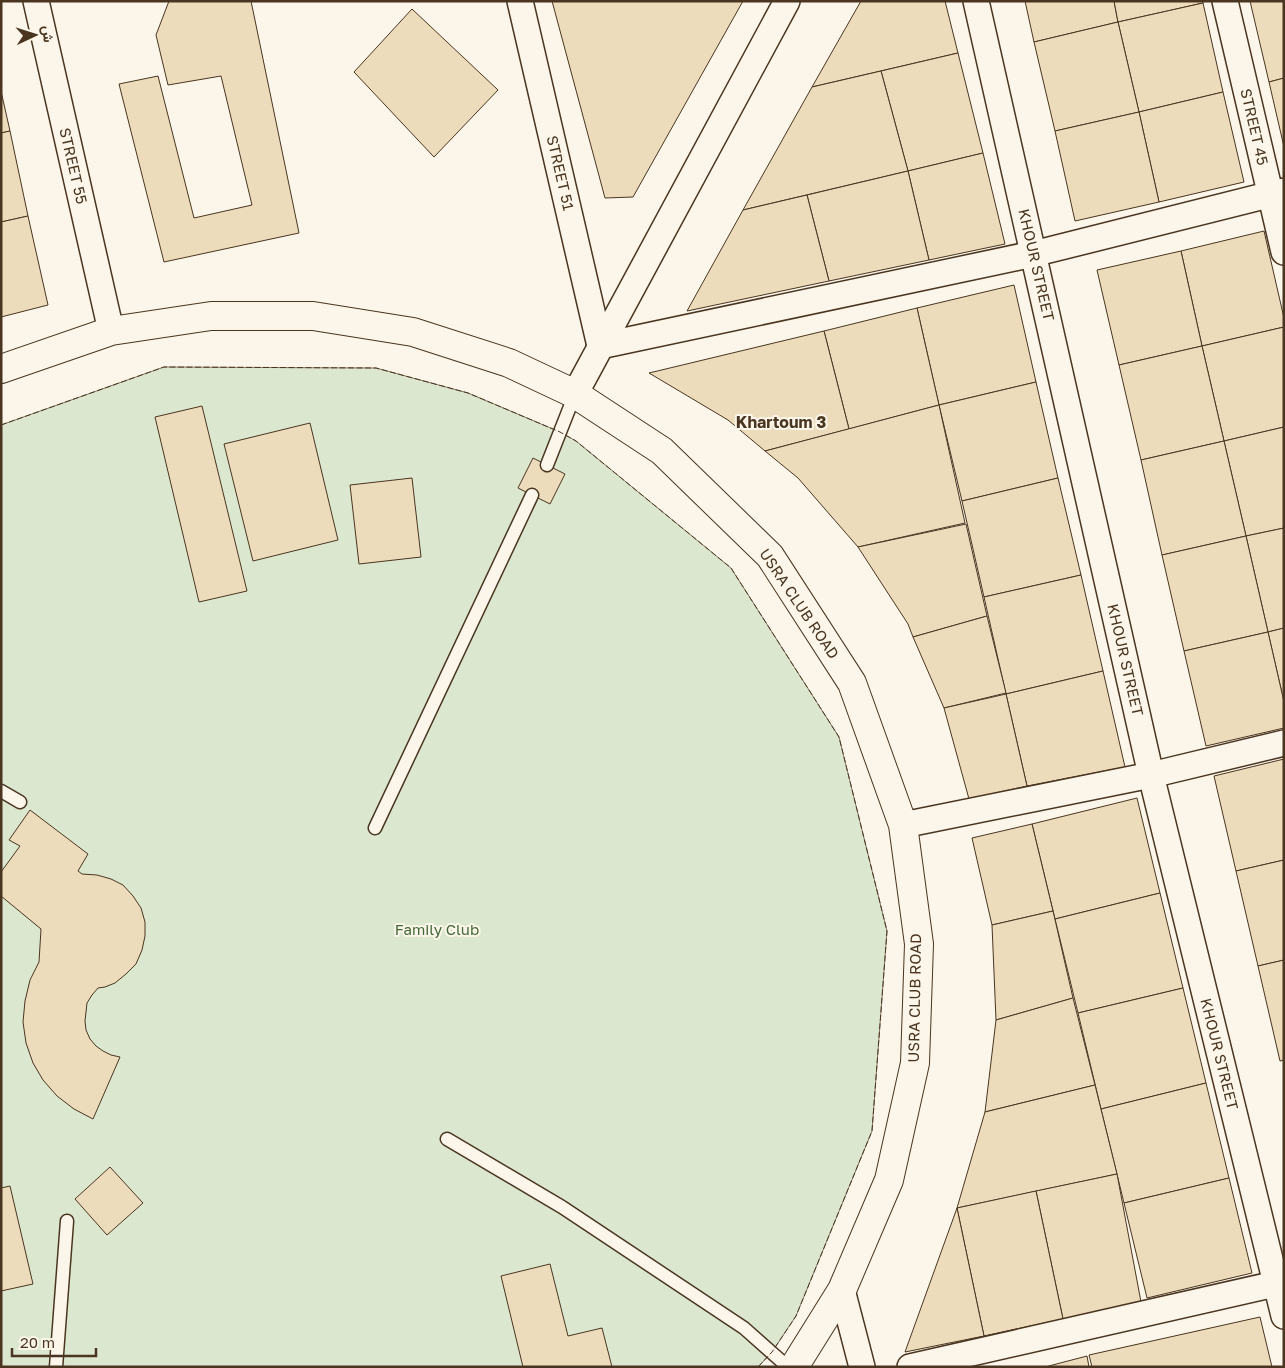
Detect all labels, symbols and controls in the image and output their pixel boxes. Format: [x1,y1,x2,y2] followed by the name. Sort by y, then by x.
[10,10,60,60] north arrow
[38,25,58,43] text: ش
[1237,87,1273,167] street label: STREET 45
[56,126,92,206] street label: STREET 55
[544,134,578,212] street label: STREET 51
[1015,207,1059,323] street label: KHOUR STREET
[736,412,826,432] district label: Khartoum 3
[756,545,843,662] street label: USRA CLUB ROAD
[1104,602,1148,718] street label: KHOUR STREET
[395,920,479,938] park label: Family Club
[904,933,924,1063] street label: USRA CLUB ROAD
[1197,996,1243,1111] street label: KHOUR STREET
[12,1326,96,1358] scale bar
[20,1333,55,1351] text: 20 m

